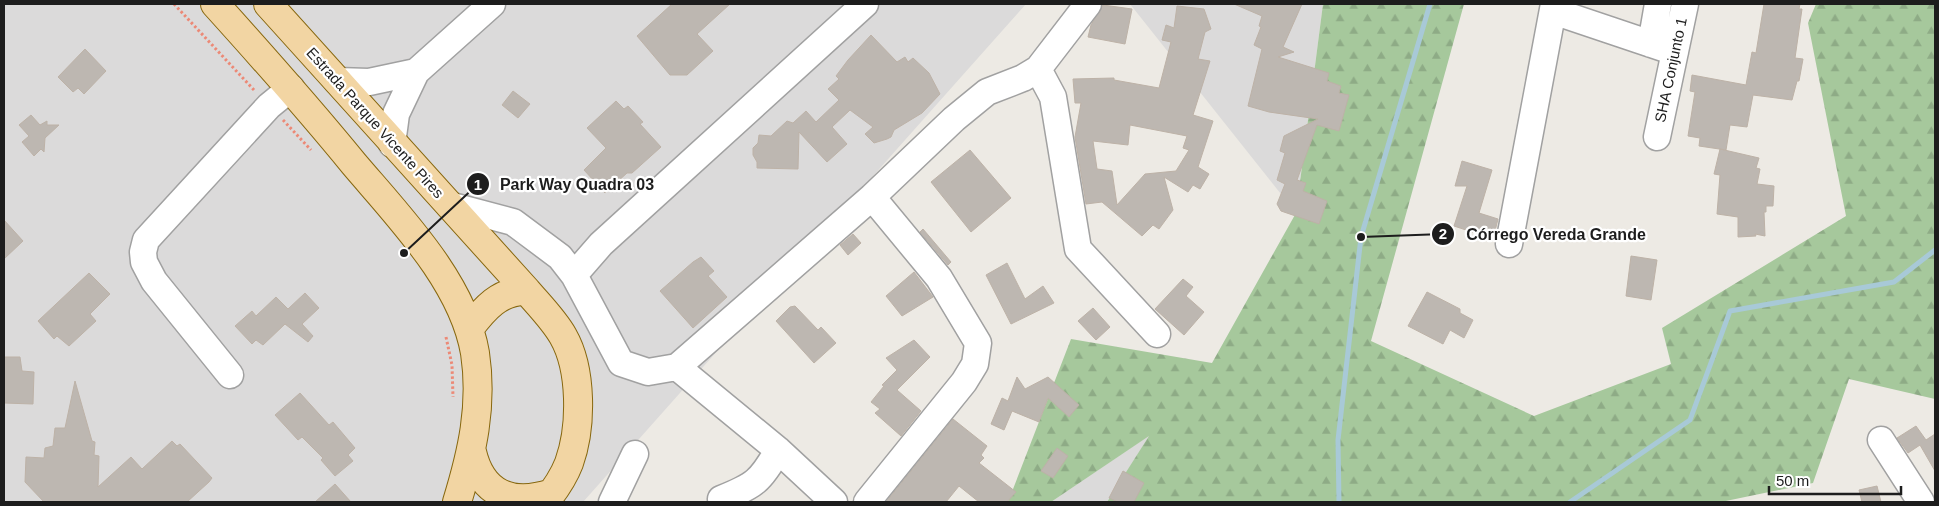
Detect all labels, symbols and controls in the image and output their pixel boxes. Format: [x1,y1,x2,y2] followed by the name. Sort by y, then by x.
[1651,16,1690,124] street label: SHA Conjunto 1
[303,44,447,201] street label: Estrada Parque Vicente Pires
[465,169,664,200] callout: Park Way Quadra 03
[474,176,482,193] text: 1
[500,176,654,193] text: Park Way Quadra 03
[1431,219,1655,250] callout: Córrego Vereda Grande
[1439,225,1447,242] text: 2
[1466,226,1646,243] text: Córrego Vereda Grande
[1769,464,1902,496] scale bar
[1776,472,1809,489] text: 50 m

